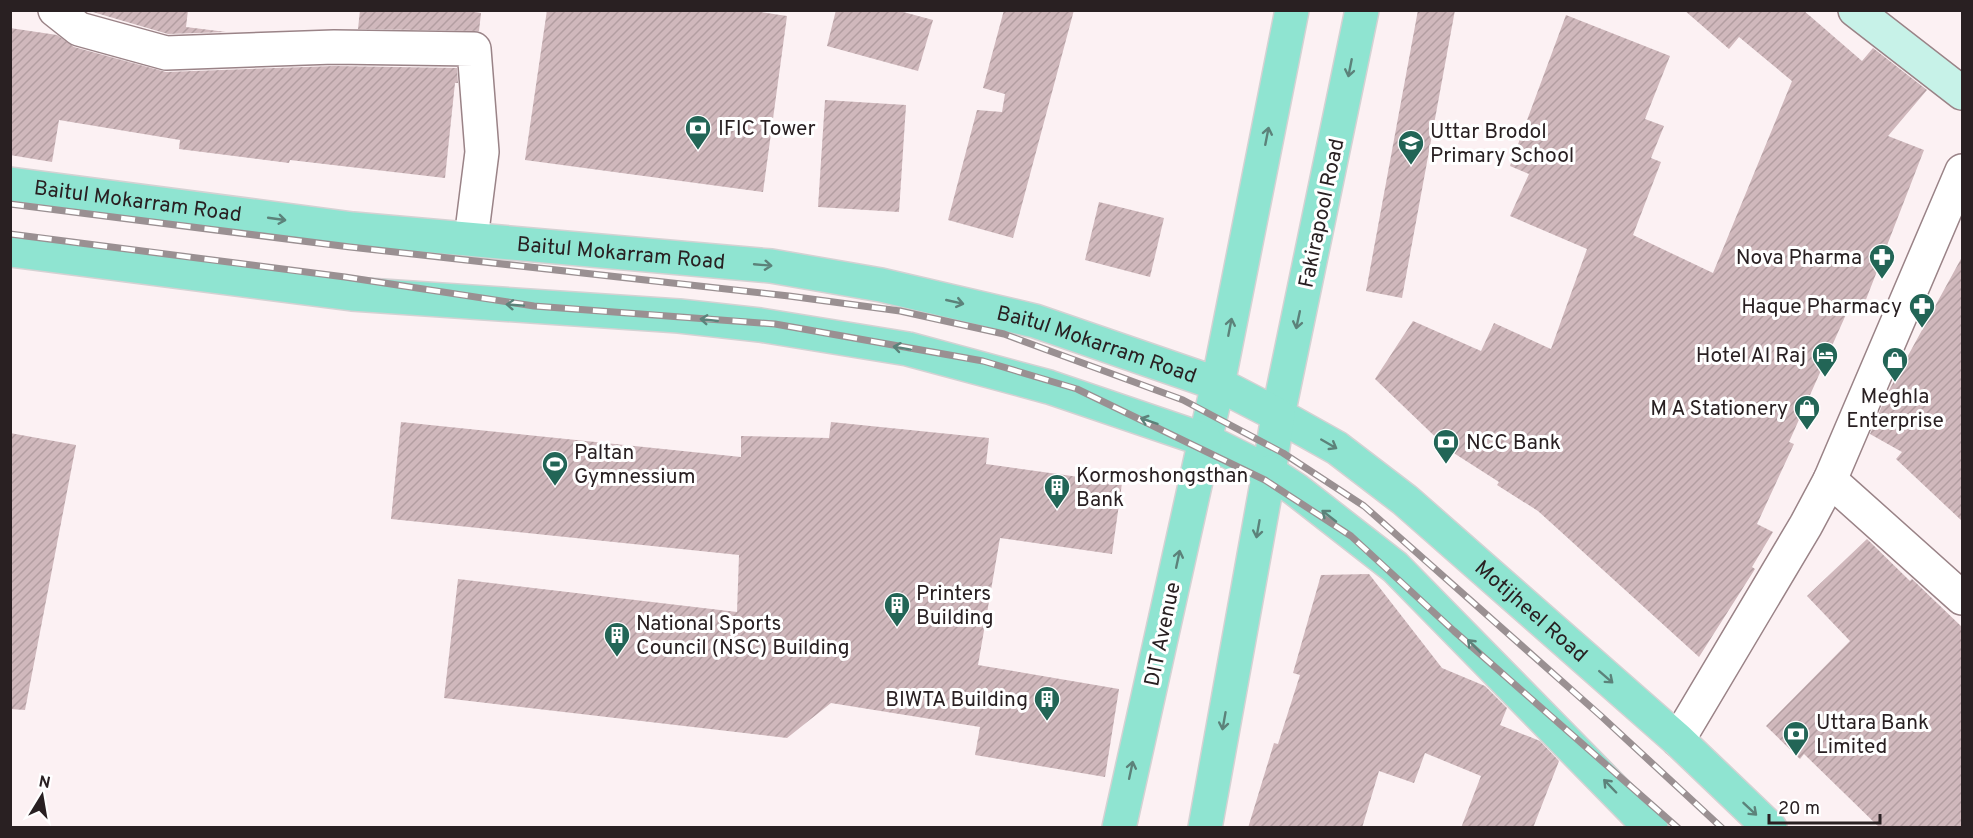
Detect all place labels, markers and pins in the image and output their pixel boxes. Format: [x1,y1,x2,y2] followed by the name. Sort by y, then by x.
[683,113,713,151] bank icon: IFIC Tower
[718,116,816,143] place label: IFIC Tower
[1430,119,1574,170] place label: Uttar Brodol Primary School
[1396,128,1426,166] school or university icon: Uttar Brodol Primary School
[1867,242,1897,280] pharmacy icon: Nova Pharma
[1736,245,1862,272] place label: Nova Pharma
[1907,291,1937,329] pharmacy icon: Haque Pharmacy
[1741,294,1902,321] place label: Haque Pharmacy
[1810,340,1840,378] hotel icon: Hotel Al Raj
[1696,343,1806,370] place label: Hotel Al Raj
[1880,345,1910,383] shop icon: Meghla Enterprise
[1846,384,1944,435] place label: Meghla Enterprise
[1792,393,1822,431] shop icon: M A Stationery
[1650,396,1788,423] place label: M A Stationery
[1431,427,1461,465] bank icon: NCC Bank
[1466,430,1561,457] place label: NCC Bank
[574,440,695,491] place label: Paltan Gymnessium
[540,449,570,487] sports icon: Paltan Gymnessium
[1076,463,1248,514] place label: Kormoshongsthan Bank
[1042,472,1072,510] building icon: Kormoshongsthan Bank
[916,581,994,632] place label: Printers Building
[882,590,912,628] building icon: Printers Building
[636,611,850,662] place label: National Sports Council (NSC) Building
[602,620,632,658] building icon: National Sports Council (NSC) Building
[1032,684,1062,722] building icon: BIWTA Building
[885,687,1028,714] place label: BIWTA Building
[1816,710,1929,761] place label: Uttara Bank Limited
[1781,719,1811,757] bank icon: Uttara Bank Limited

